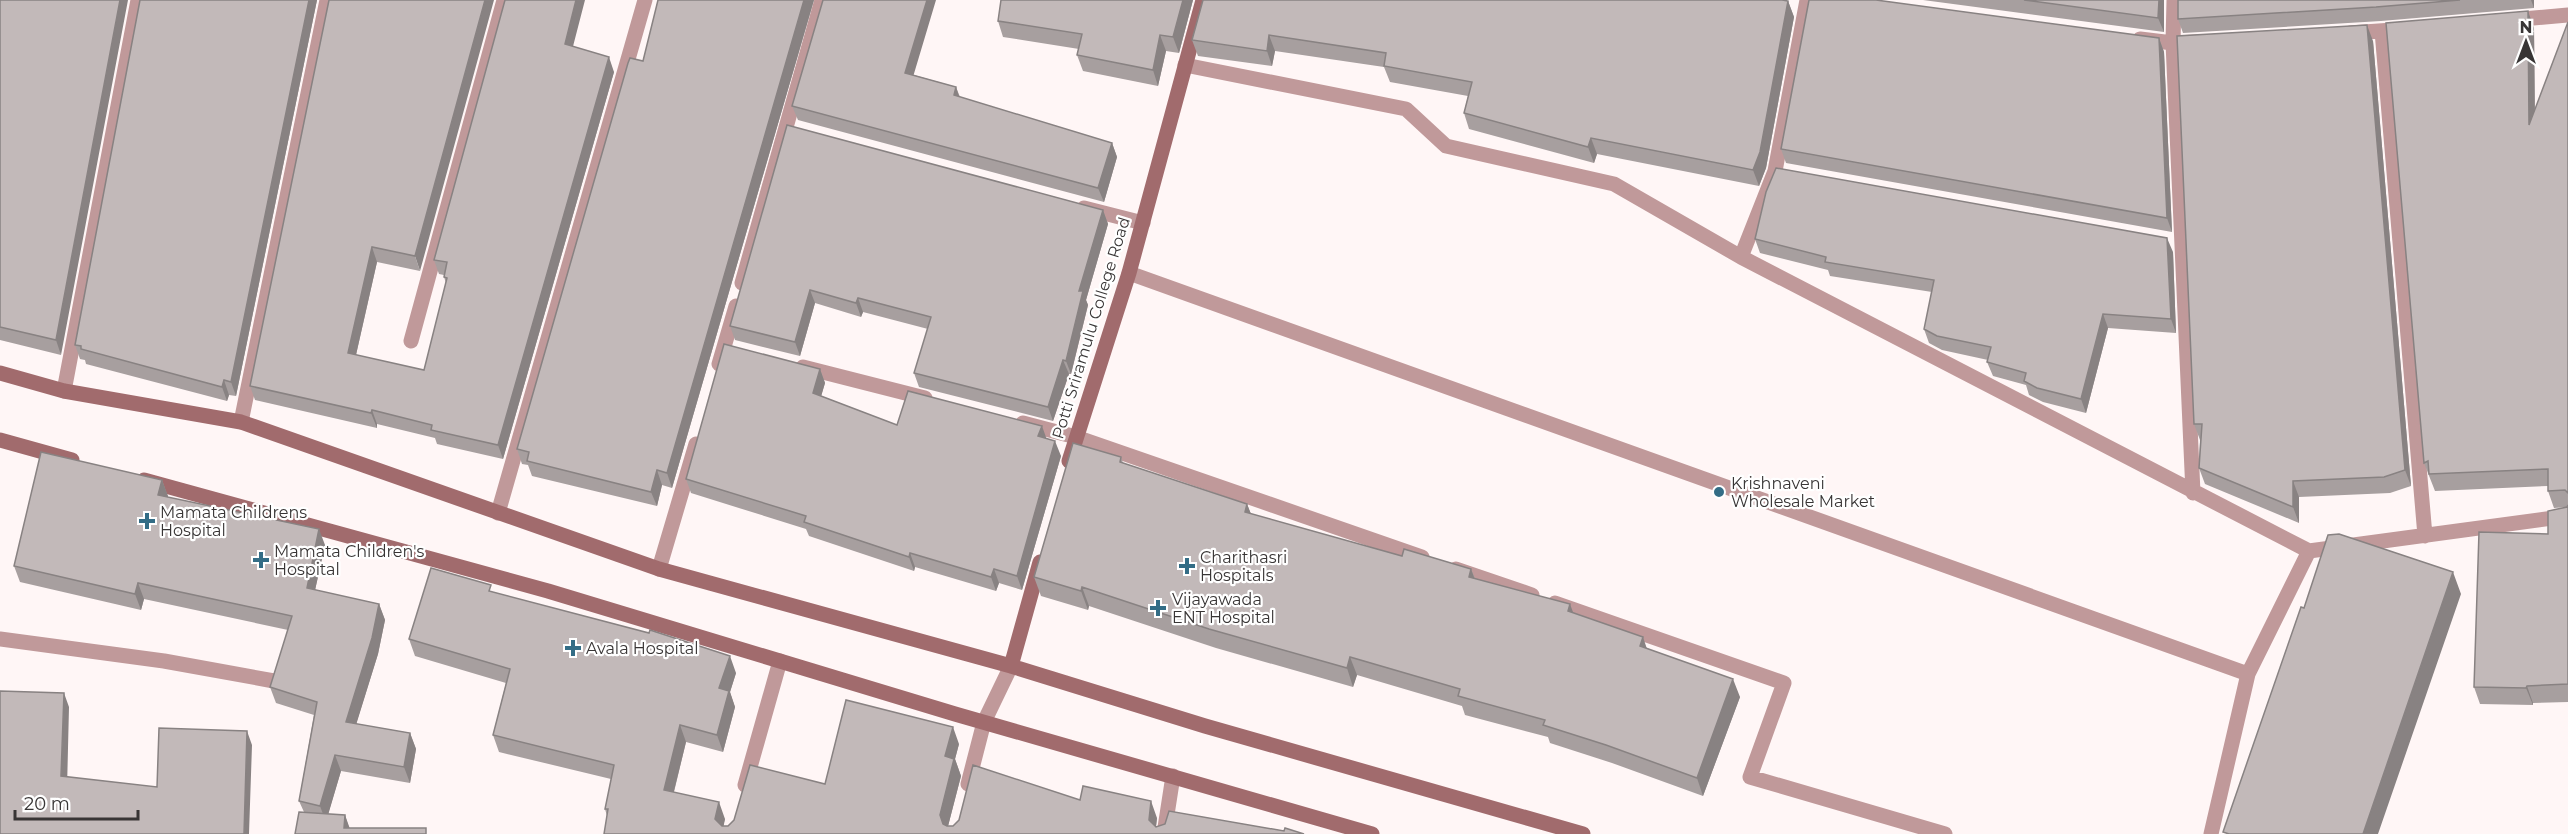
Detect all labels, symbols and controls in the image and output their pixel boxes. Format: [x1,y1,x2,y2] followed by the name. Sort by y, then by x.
[2496,12,2556,72] north arrow
[2520,18,2532,37] text: N
[1048,215,1134,441] street label: Potti Sriramulu College Road
[1731,474,1876,511] place label: Krishnaveni Wholesale Market
[1712,485,1726,499] marker: Krishnaveni Wholesale Market
[160,503,307,540] place label: Mamata Childrens Hospital
[138,512,156,530] marker: Mamata Childrens Hospital
[274,542,424,579] place label: Mamata Children's Hospital
[1200,548,1287,585] place label: Charithasri Hospitals
[252,551,270,569] marker: Mamata Children's Hospital
[1178,557,1196,575] marker: Charithasri Hospitals
[1172,590,1275,627] place label: Vijayawada ENT Hospital
[1149,599,1167,617] marker: Vijayawada ENT Hospital
[564,639,582,657] marker: Avala Hospital
[586,639,699,658] place label: Avala Hospital
[15,783,138,821] scale bar
[24,793,70,815] text: 20 m

